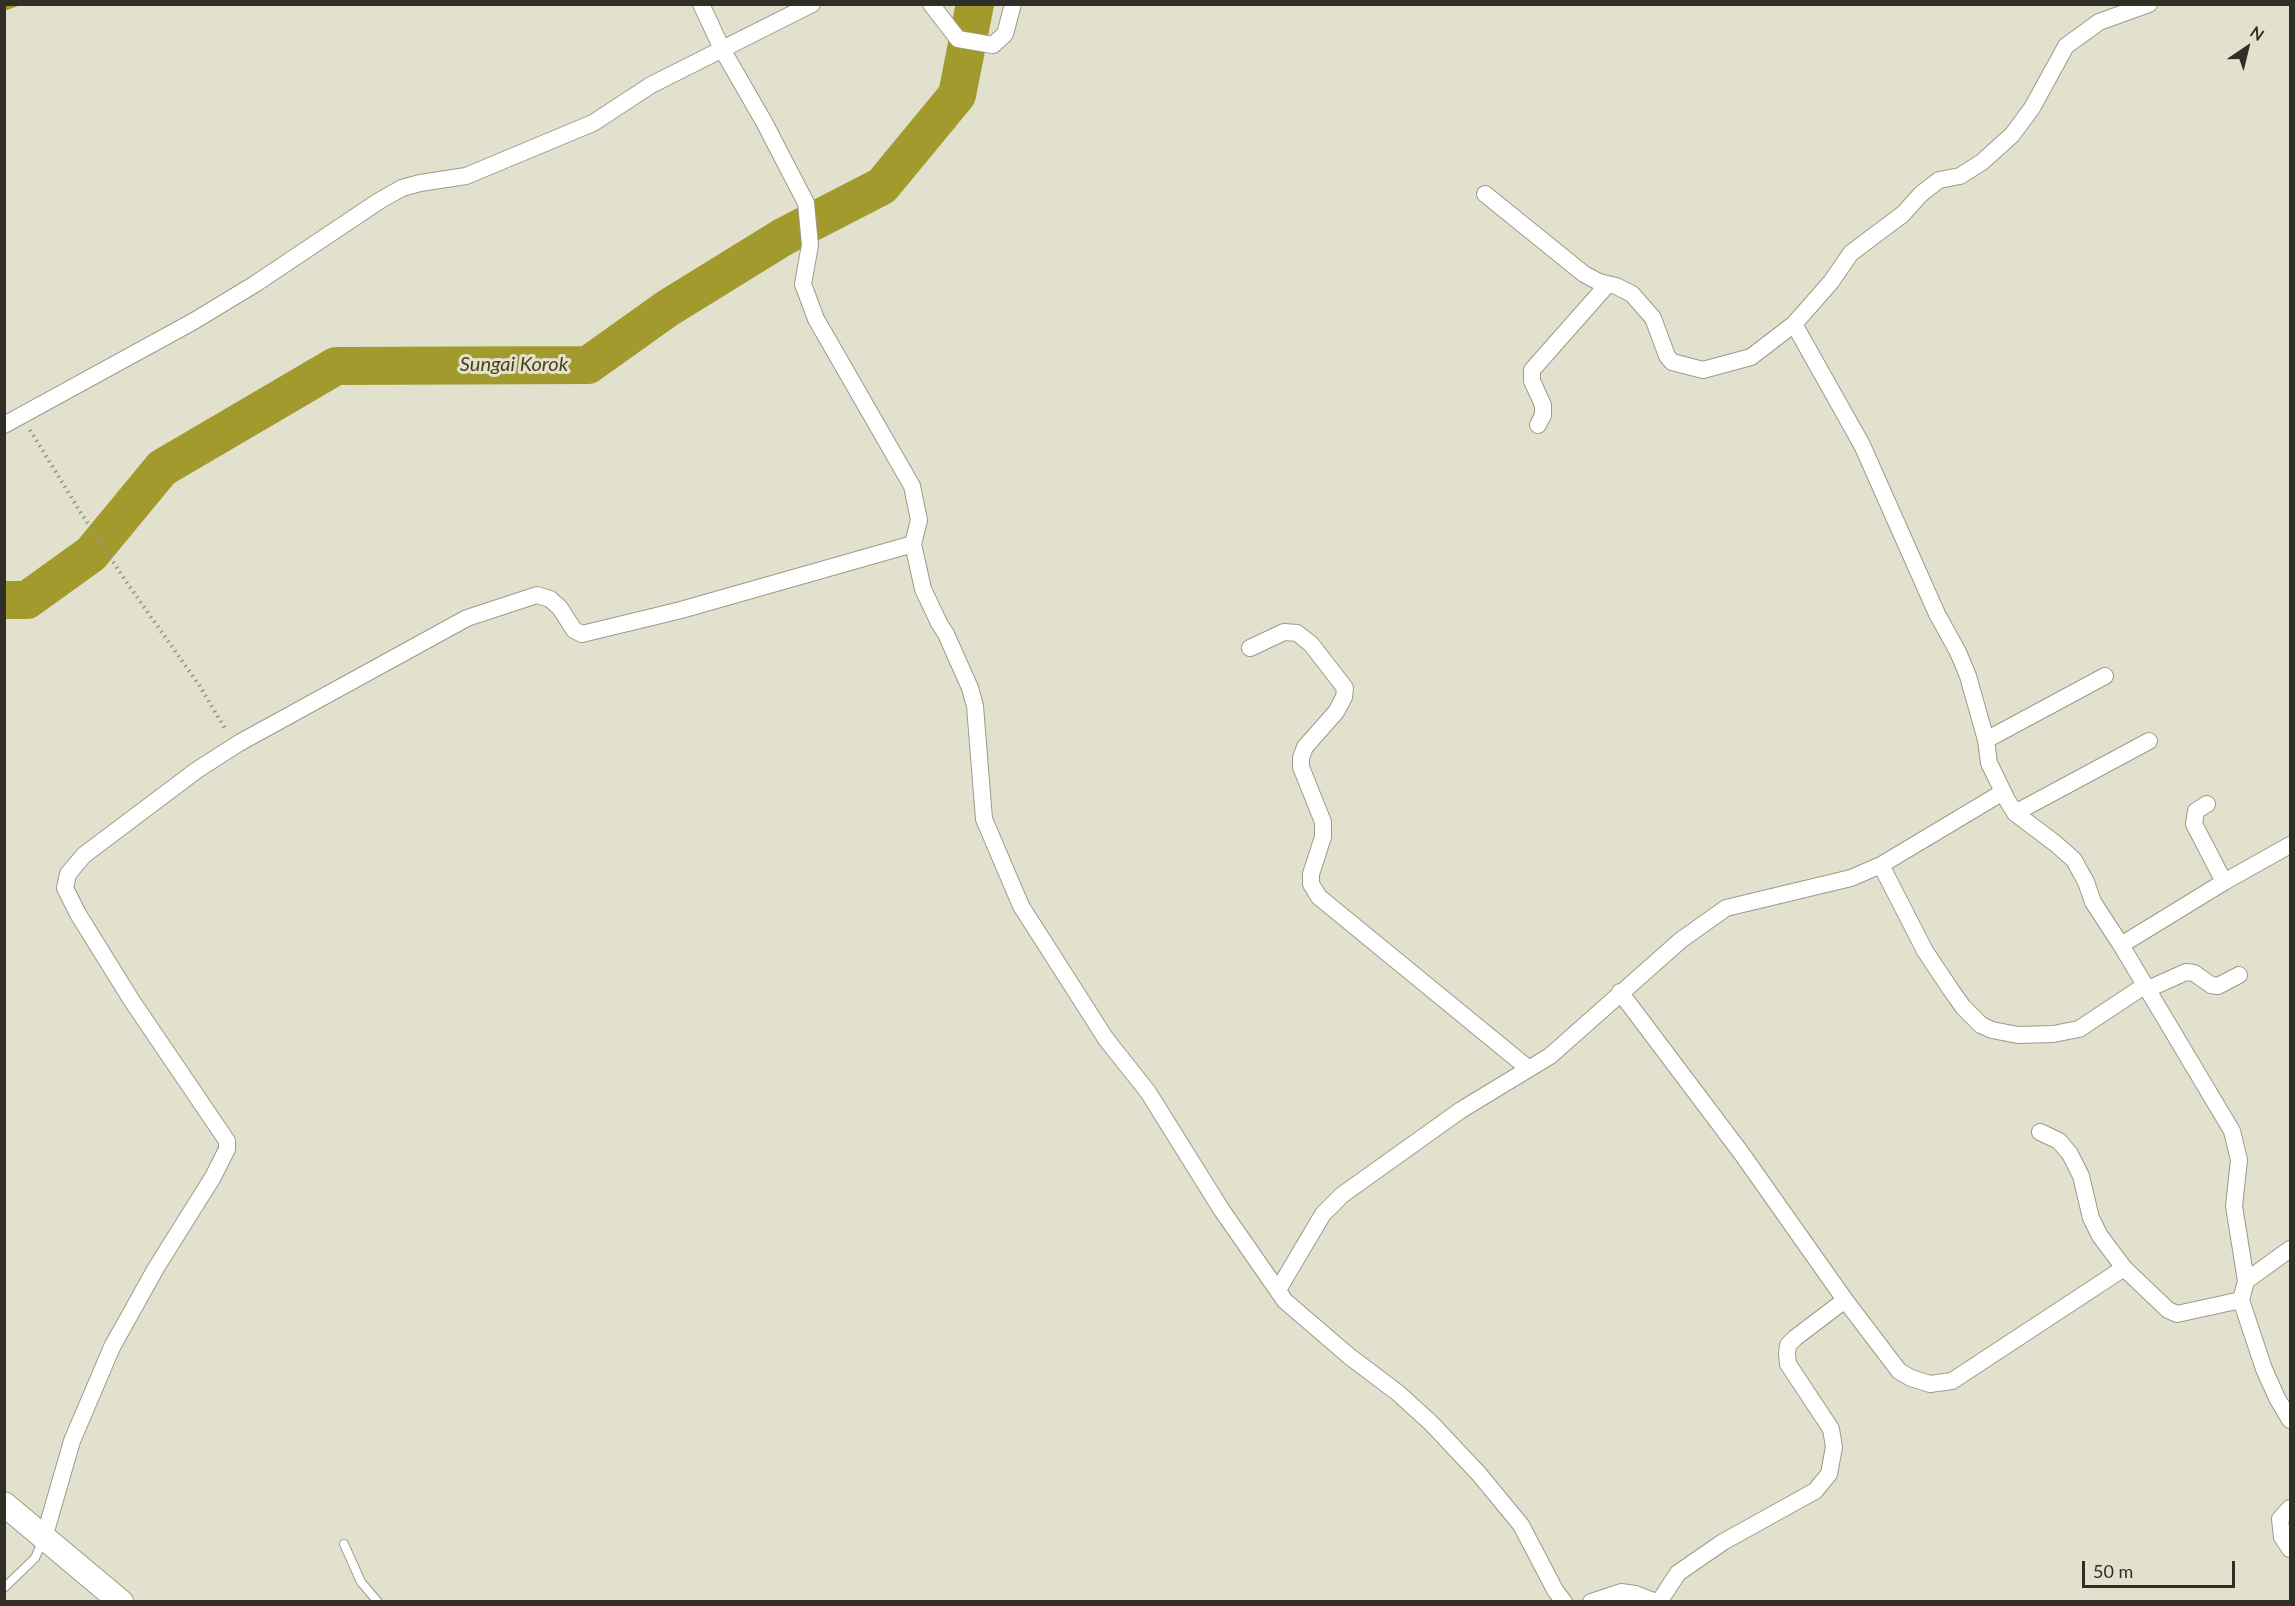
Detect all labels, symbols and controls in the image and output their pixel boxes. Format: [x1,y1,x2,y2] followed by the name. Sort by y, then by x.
[2217,18,2277,78] north arrow
[2247,22,2268,44] text: N
[460,353,568,377] water label: Sungai Korok
[2085,1549,2238,1587] scale bar
[2093,1560,2133,1582] text: 50 m

